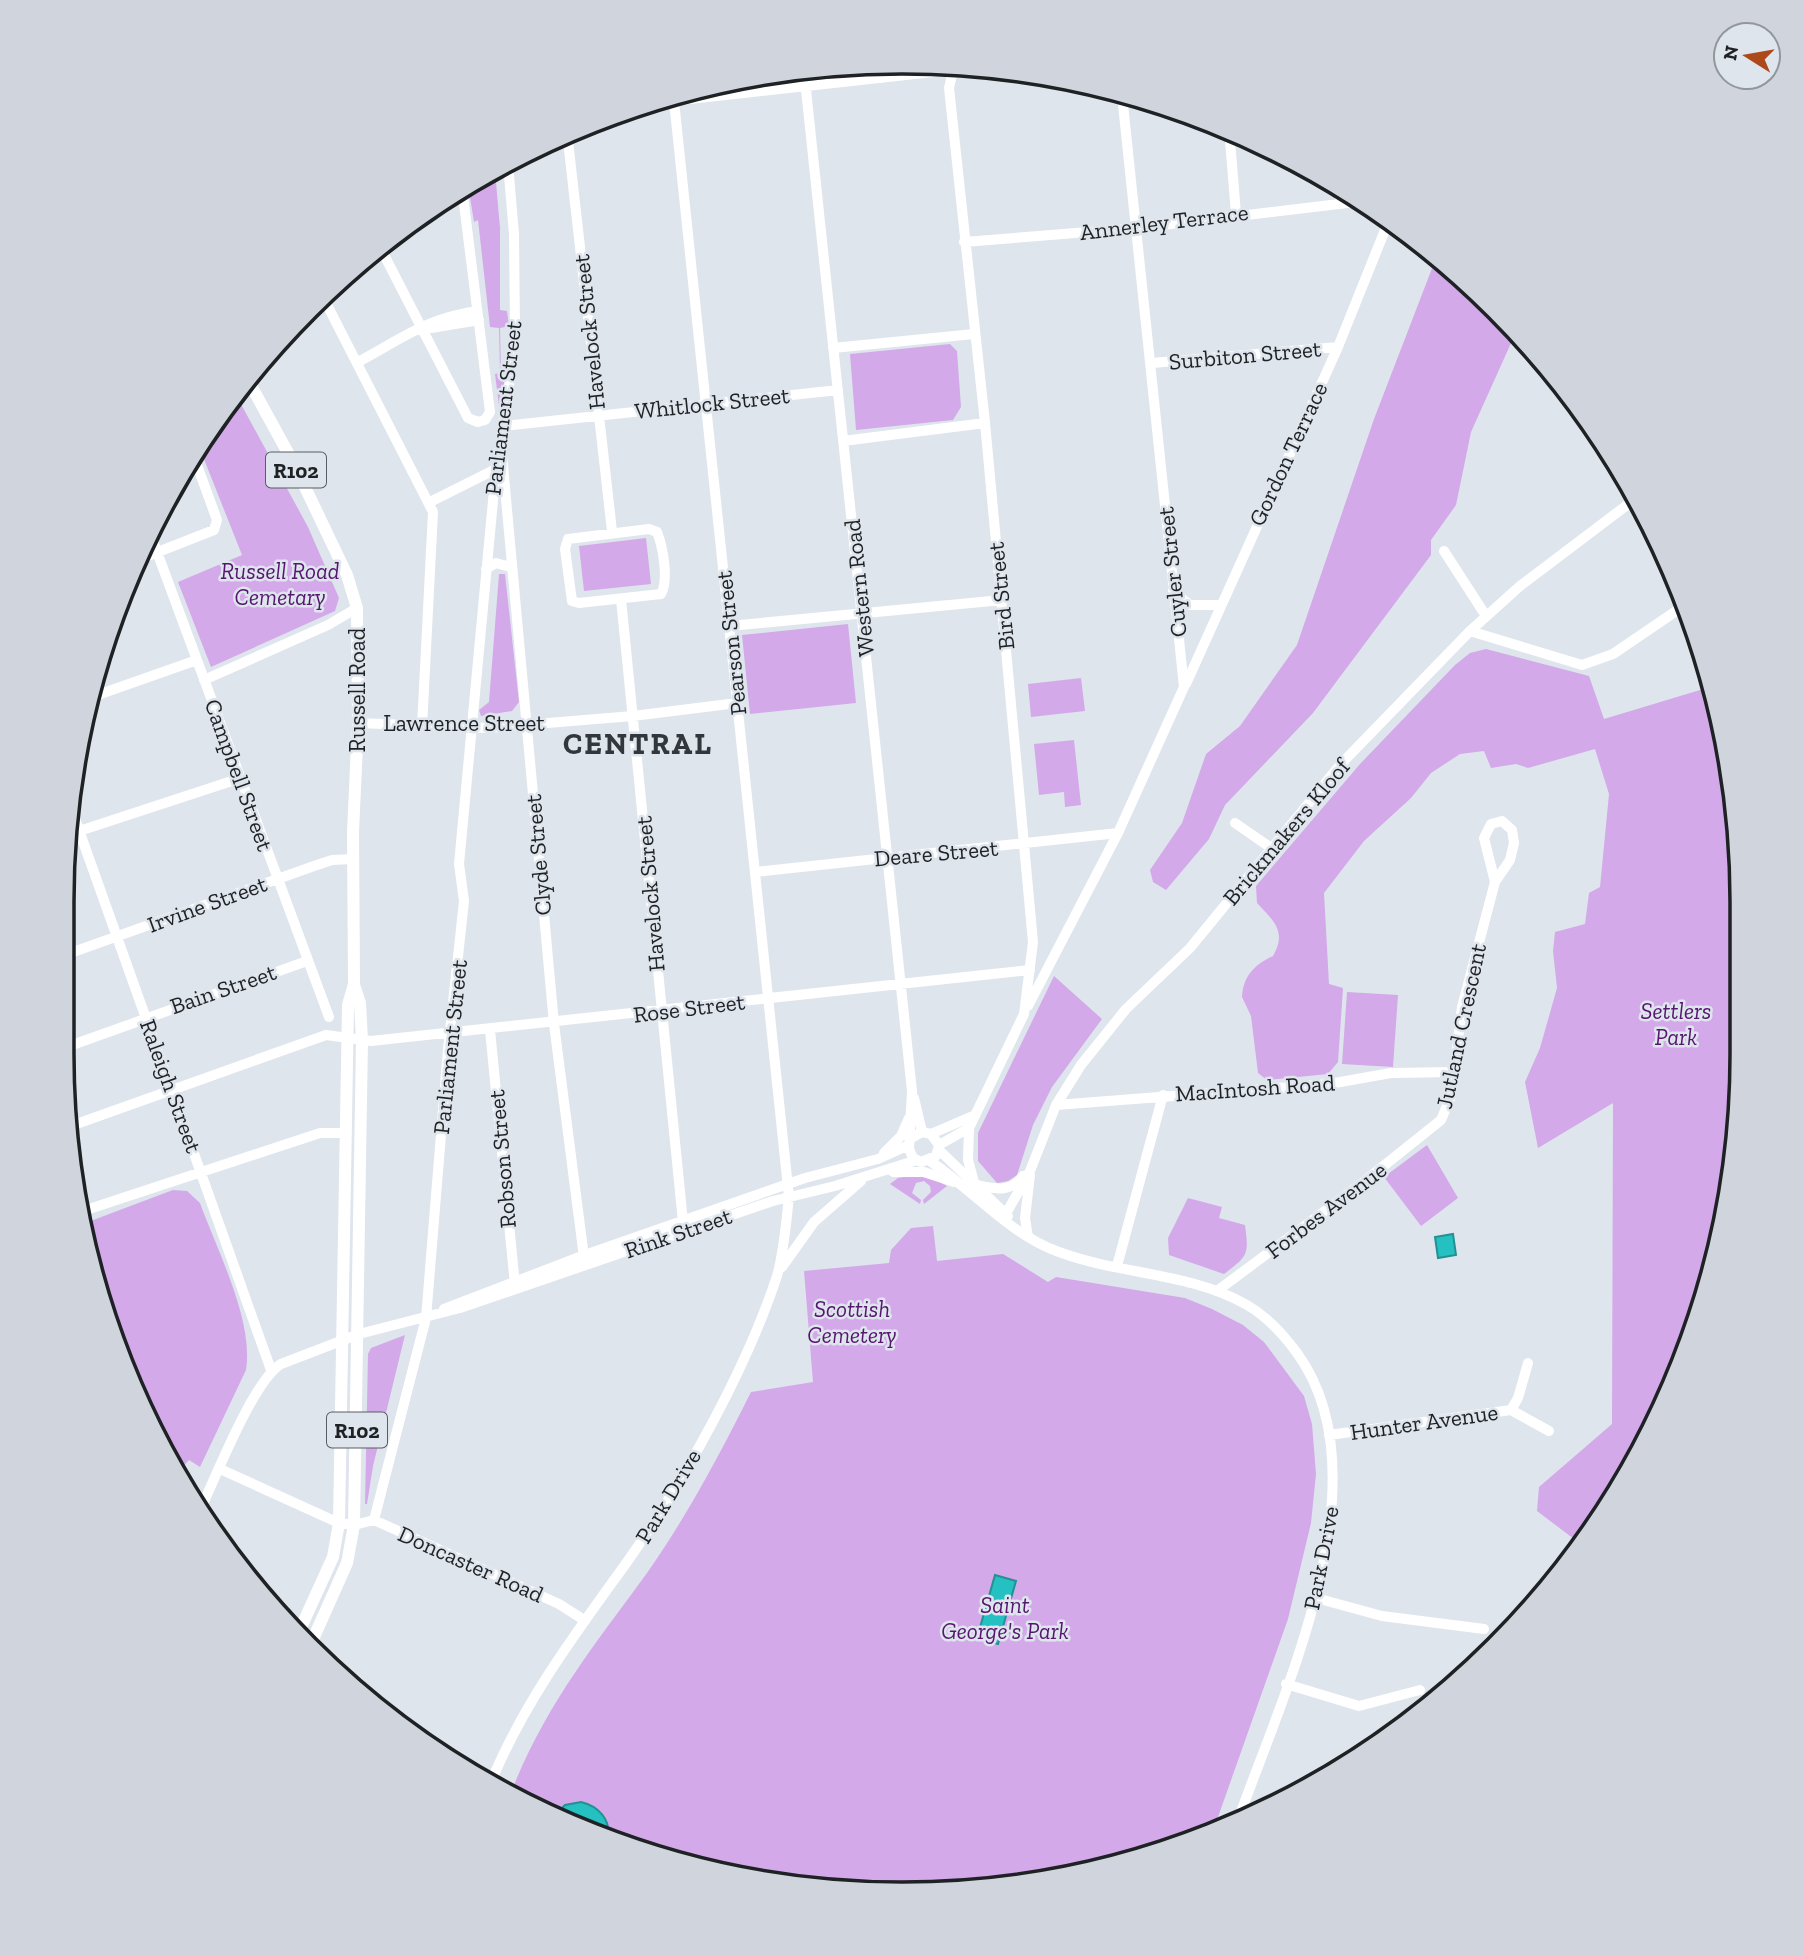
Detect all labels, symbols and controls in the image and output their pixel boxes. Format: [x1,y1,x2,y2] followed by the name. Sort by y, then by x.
[1712,21,1782,91] north arrow
[1718,44,1743,62] text: N
[1078,198,1250,246] street label: Annerley Terrace
[567,252,611,411] street label: Havelock Street
[478,319,528,497] street label: Parliament Street
[1168,334,1323,376] street label: Surbiton Street
[1243,378,1333,530] street label: Gordon Terrace
[633,381,791,425] street label: Whitlock Street
[266,452,326,488] road number: R102
[1151,505,1193,639] street label: Cuyler Street
[838,517,880,658] street label: Western Road
[981,540,1021,651] street label: Bird Street
[220,557,340,611] park label: Russell Road Cemetary
[709,569,753,717] street label: Pearson Street
[343,627,371,752] street label: Russell Road
[199,695,280,855] street label: Campbell Street
[383,709,545,737] street label: Lawrence Street
[563,726,713,762] district label: CENTRAL
[1217,752,1357,911] street label: Brickmakers Kloof
[519,793,557,917] street label: Clyde Street
[629,815,671,973] street label: Havelock Street
[873,834,1000,872] street label: Deare Street
[143,869,271,939] street label: Irvine Street
[1430,940,1492,1111] street label: Jutland Crescent
[166,958,280,1020] street label: Bain Street
[427,958,473,1136] street label: Parliament Street
[631,987,747,1029] street label: Rose Street
[1641,997,1711,1051] park label: Settlers Park
[134,1016,208,1157] street label: Raleigh Street
[1174,1068,1336,1108] street label: MacIntosh Road
[482,1088,522,1229] street label: Robson Street
[1260,1155,1392,1265] street label: Forbes Avenue
[621,1201,736,1264] street label: Rink Street
[807,1295,897,1349] park label: Scottish Cemetery
[1348,1398,1500,1446] street label: Hunter Avenue
[327,1412,387,1448] road number: R102
[629,1444,707,1548] street label: Park Drive
[1297,1504,1345,1612] street label: Park Drive
[394,1519,548,1609] street label: Doncaster Road
[941,1591,1069,1645] park label: Saint George's Park

